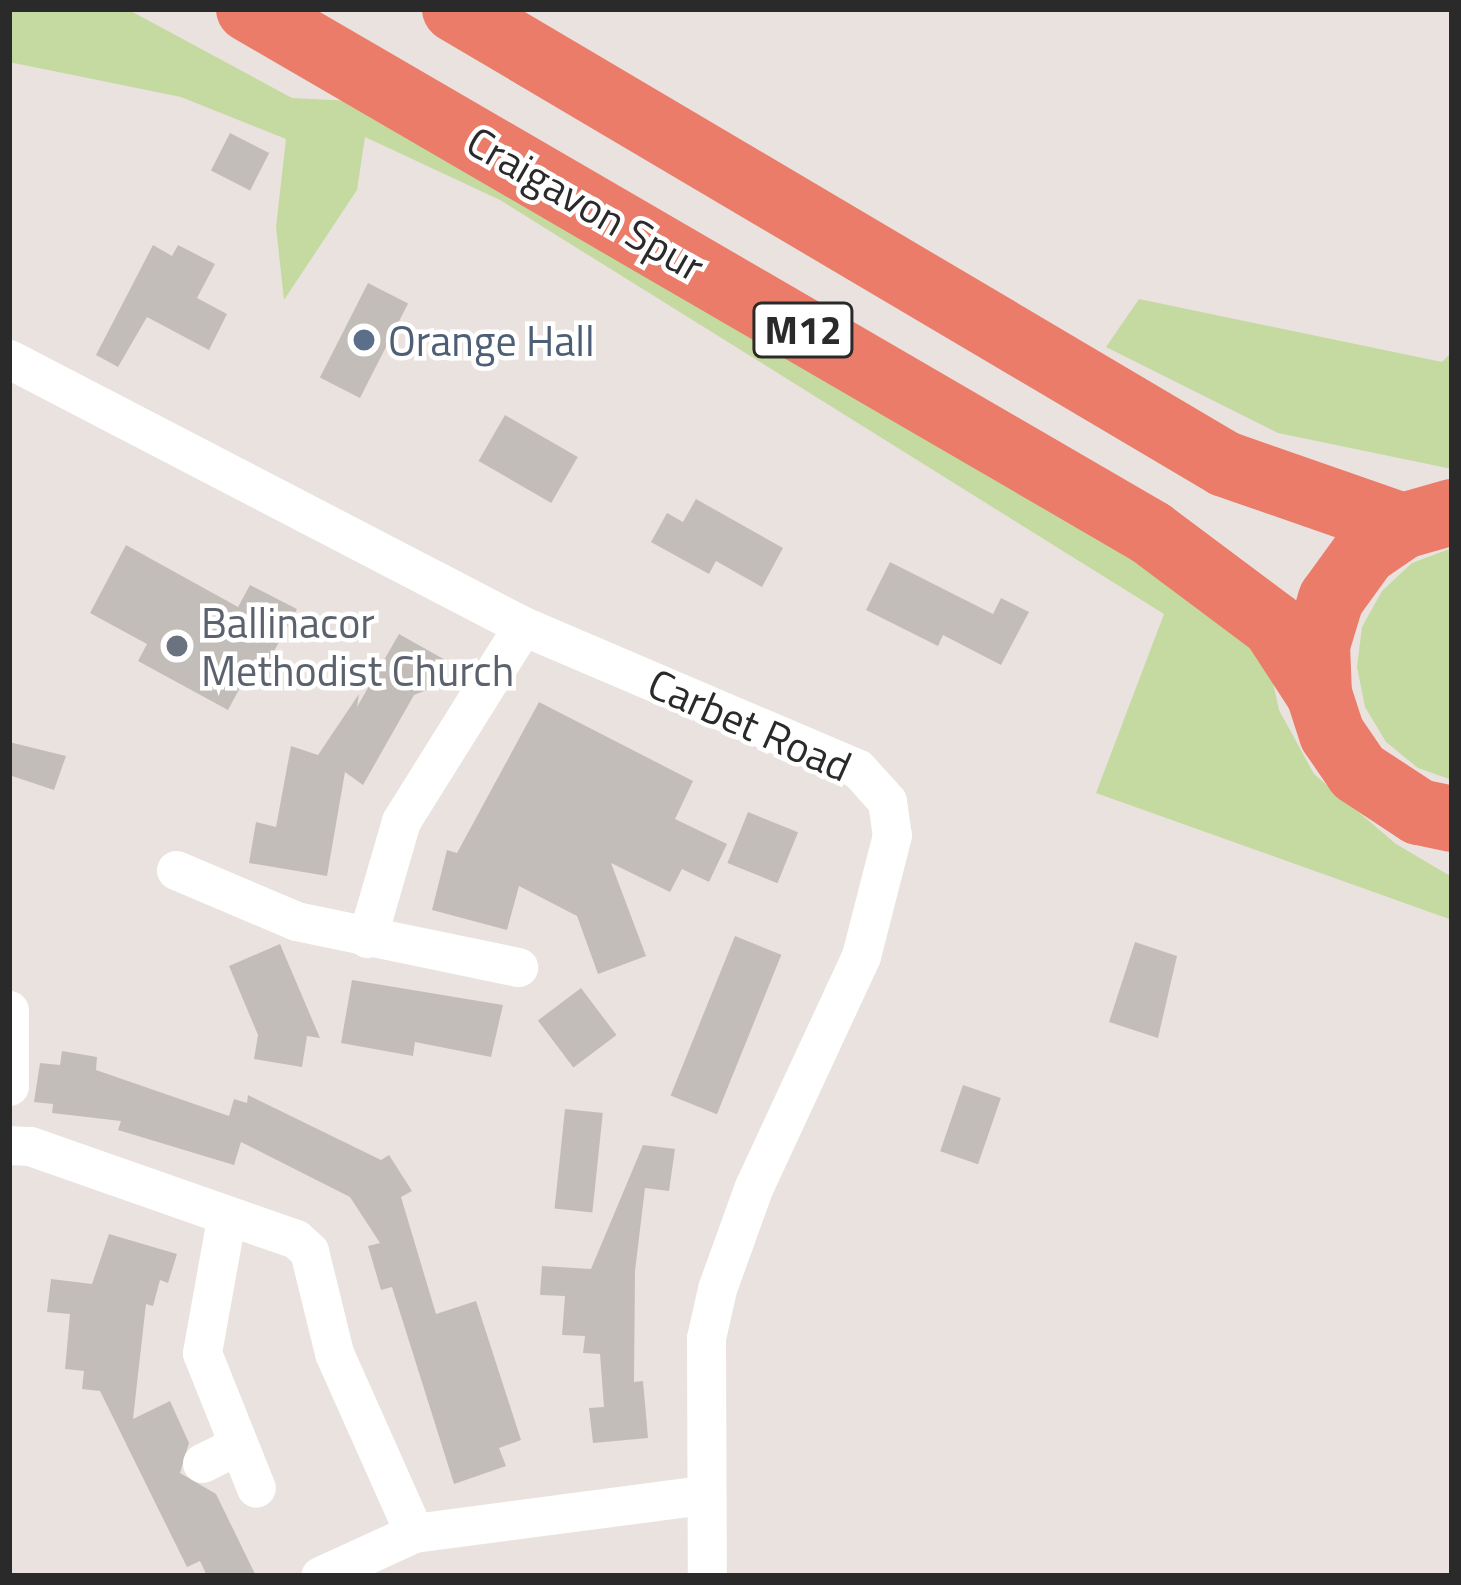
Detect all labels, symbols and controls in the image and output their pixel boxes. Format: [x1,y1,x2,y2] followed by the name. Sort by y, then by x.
[458,115,714,291] street label: Craigavon Spur
[752,297,854,363] road number: M12
[388,315,595,365] place label: Orange Hall
[351,327,377,353] marker: Orange Hall
[201,597,514,696] place label: Ballinacor Methodist Church
[164,633,190,659] marker: Ballinacor Methodist Church
[641,657,859,791] street label: Carbet Road

